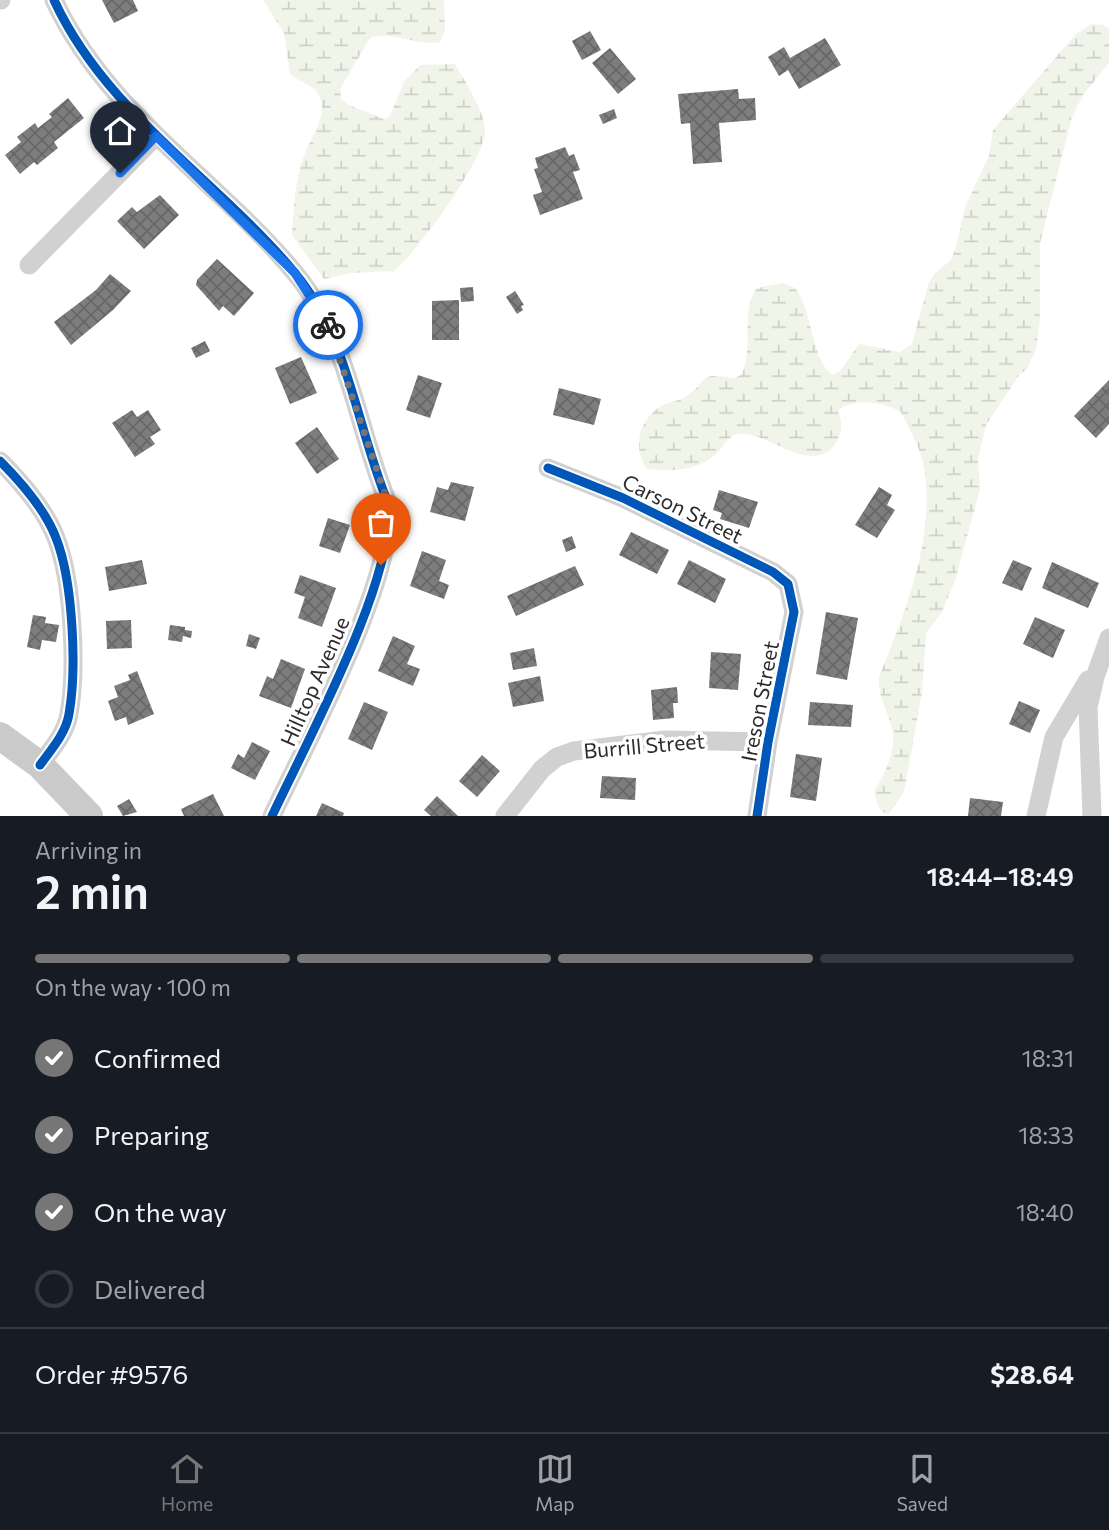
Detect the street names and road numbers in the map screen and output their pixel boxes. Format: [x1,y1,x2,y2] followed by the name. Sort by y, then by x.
[619,468,747,548] street label: Carson Street
[274,612,354,750] street label: Hilltop Avenue
[735,638,783,764] street label: Ireson Street
[582,727,706,763] street label: Burrill Street

